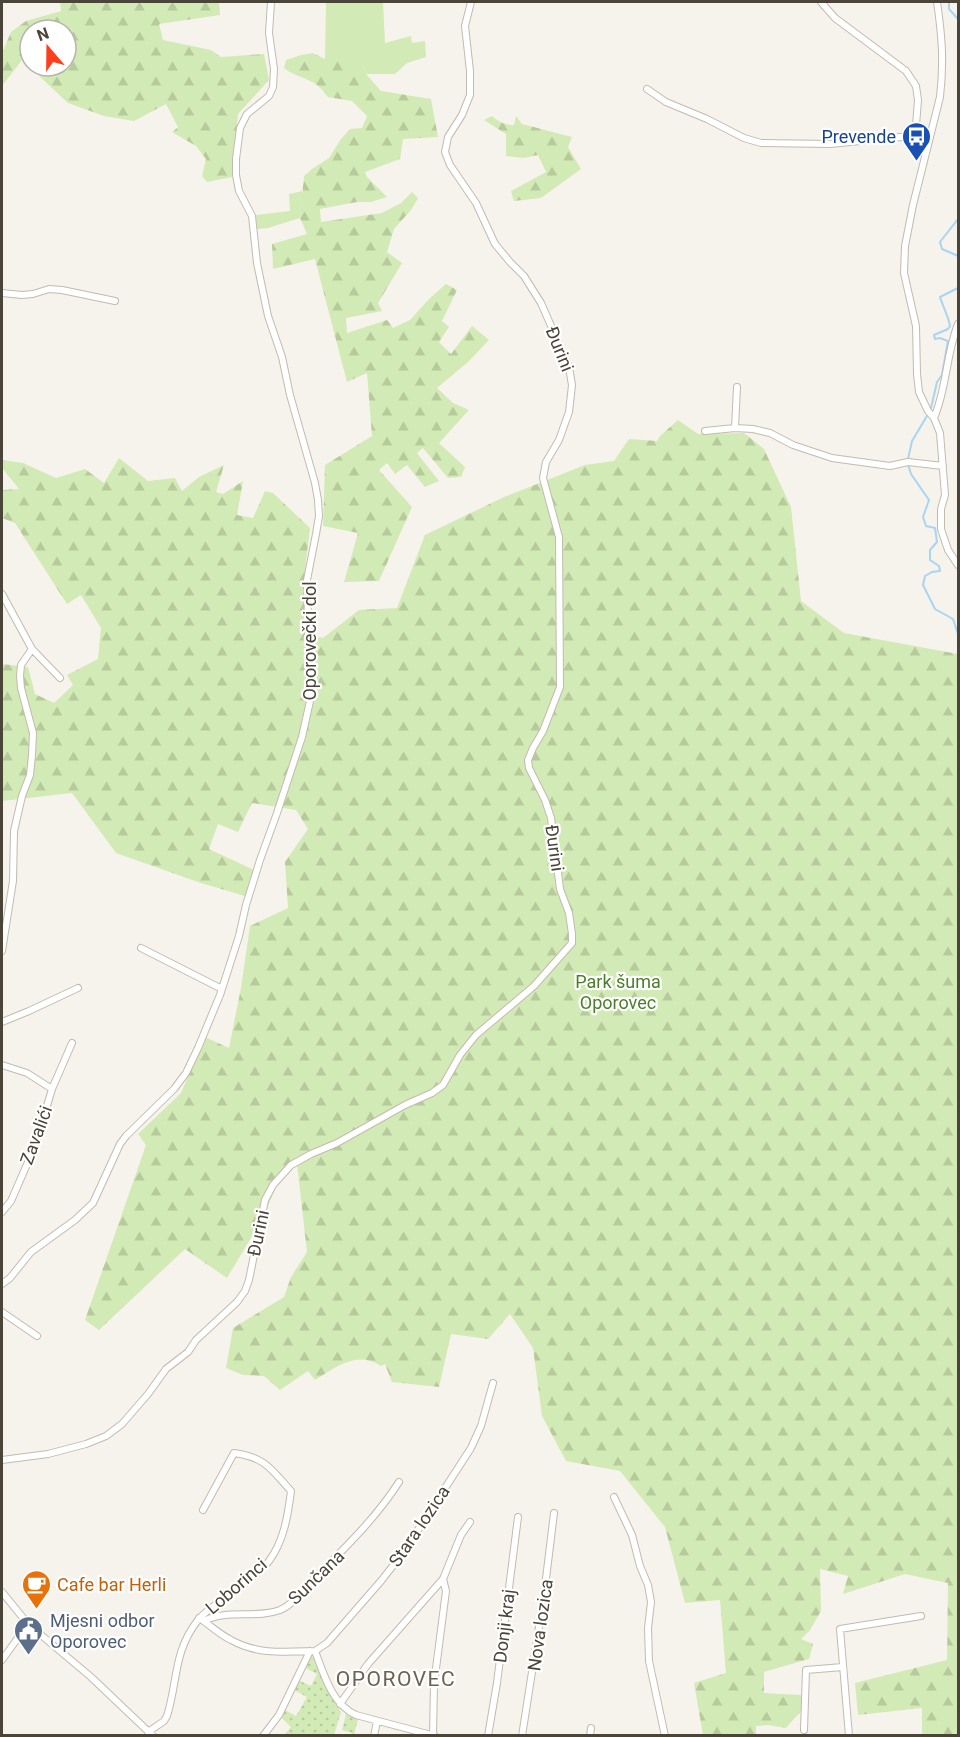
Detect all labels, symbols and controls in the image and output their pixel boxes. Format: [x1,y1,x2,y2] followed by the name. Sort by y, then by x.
[18,18,78,78] north arrow
[34,24,52,45] text: N
[901,120,933,162] bus stop icon: Prevende
[821,126,896,147] place label: Prevende
[541,323,579,375] street label: Đurini
[299,581,320,701] street label: Oporovečki dol
[541,823,569,873] street label: Đurini
[575,971,661,1013] park label: Park šuma Oporovec
[16,1103,56,1167] street label: Zavalići
[243,1208,273,1258] street label: Đurini
[384,1481,454,1571] street label: Stara lozica
[284,1545,348,1609] street label: Sunčana
[201,1554,271,1618] street label: Loborinci
[20,1568,52,1610] cafe icon: Cafe bar Herli
[57,1574,166,1595] place label: Cafe bar Herli
[523,1578,557,1672] street label: Nova lozica
[489,1588,519,1664] street label: Donji kraj
[50,1610,155,1652] place label: Mjesni odbor Oporovec
[13,1614,45,1656] public building icon: Mjesni odbor Oporovec
[336,1667,456,1691] district label: OPOROVEC

